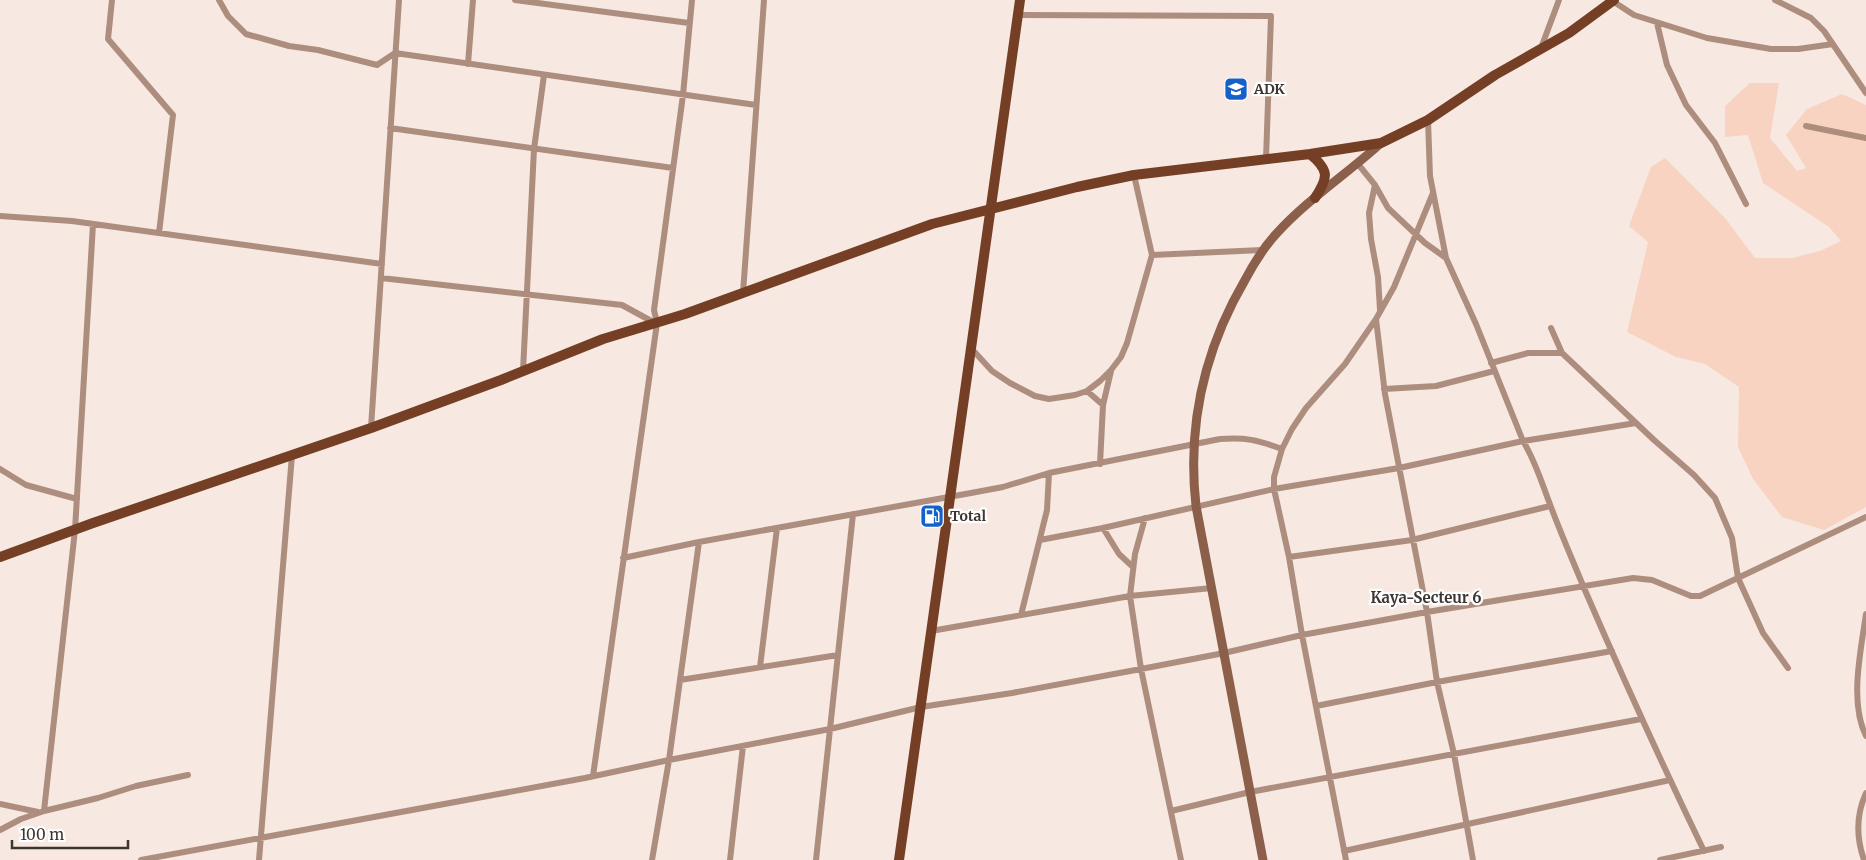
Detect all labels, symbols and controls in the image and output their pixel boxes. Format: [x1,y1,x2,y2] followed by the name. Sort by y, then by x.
[1223,76,1249,102] school or university icon: ADK
[1253,80,1285,98] place label: ADK
[919,503,945,529] fuel station icon: Total
[950,507,986,525] place label: Total
[1370,588,1482,607] district label: Kaya-Secteur 6
[12,818,129,850] scale bar
[20,825,64,844] text: 100 m

